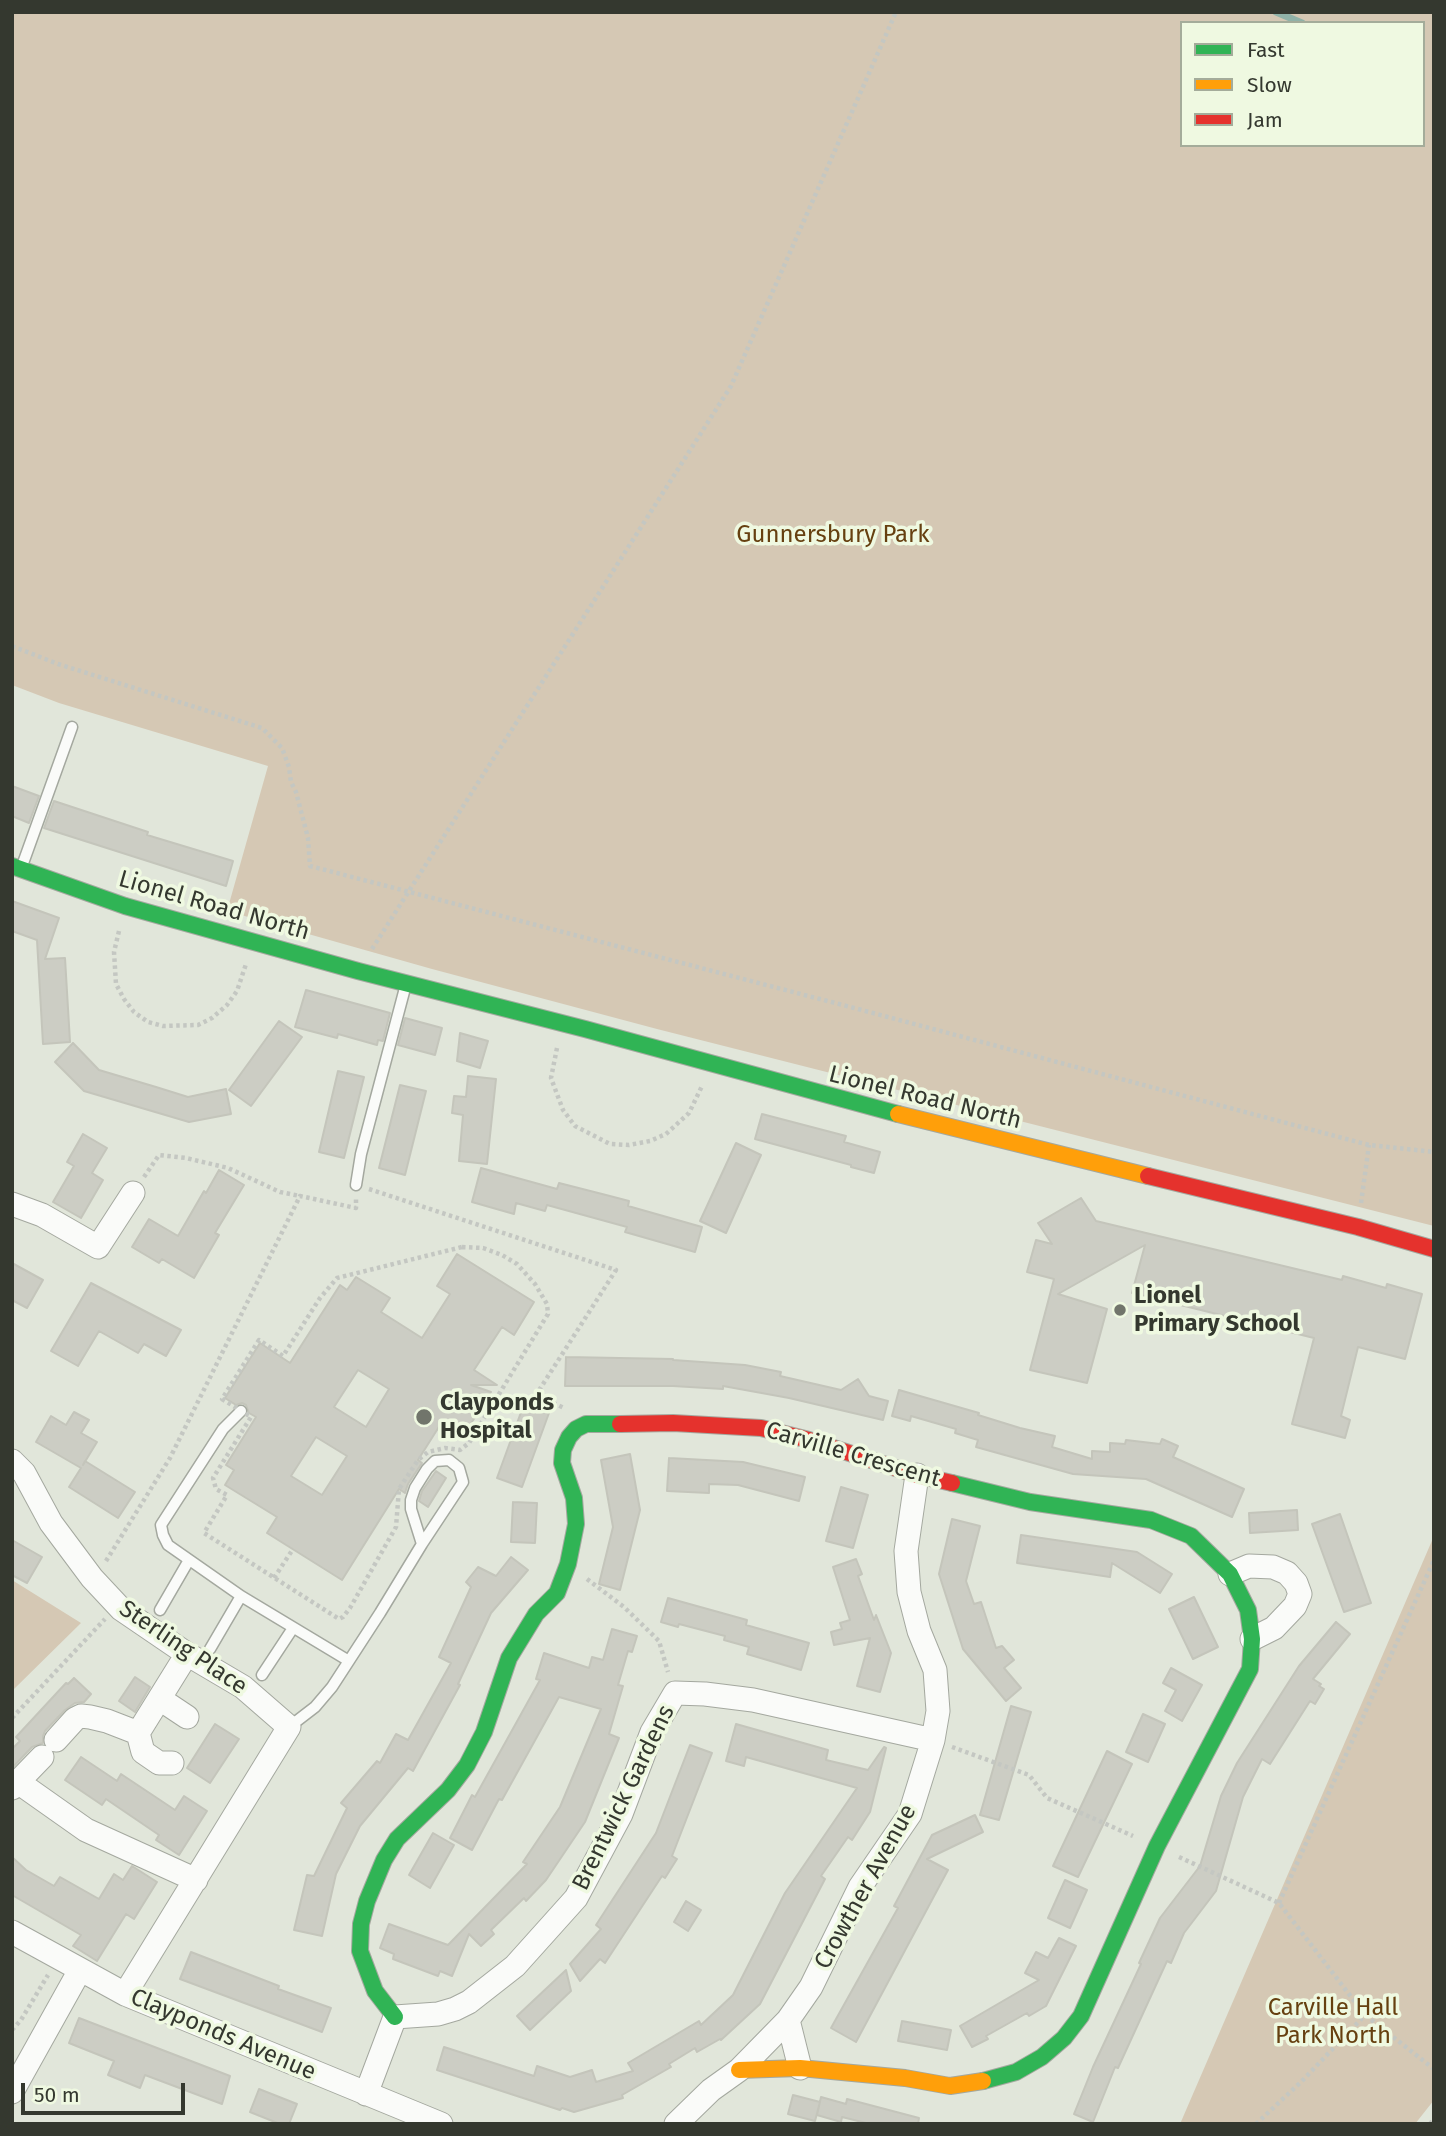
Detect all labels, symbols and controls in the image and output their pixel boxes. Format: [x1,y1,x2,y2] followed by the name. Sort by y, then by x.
[1180,21,1425,147] legend
[1247,37,1285,63] text: Fast
[1247,72,1292,98] text: Slow
[1247,107,1283,133] text: Jam
[736,521,930,549] park label: Gunnersbury Park
[115,865,313,947] street label: Lionel Road North
[826,1060,1024,1136] street label: Lionel Road North
[1134,1282,1300,1338] place label: Lionel Primary School
[1112,1302,1128,1318] marker: Lionel Primary School
[440,1389,554,1445] place label: Clayponds Hospital
[414,1407,434,1427] marker: Clayponds Hospital
[762,1416,944,1494] street label: Carville Crescent
[114,1595,252,1701] street label: Sterling Place
[567,1701,681,1895] street label: Brentwick Gardens
[809,1800,923,1974] street label: Crowther Avenue
[126,1983,320,2087] street label: Clayponds Avenue
[1268,1994,1398,2050] park label: Carville Hall Park North
[24,2070,189,2114] scale bar
[34,2082,80,2108] text: 50 m

